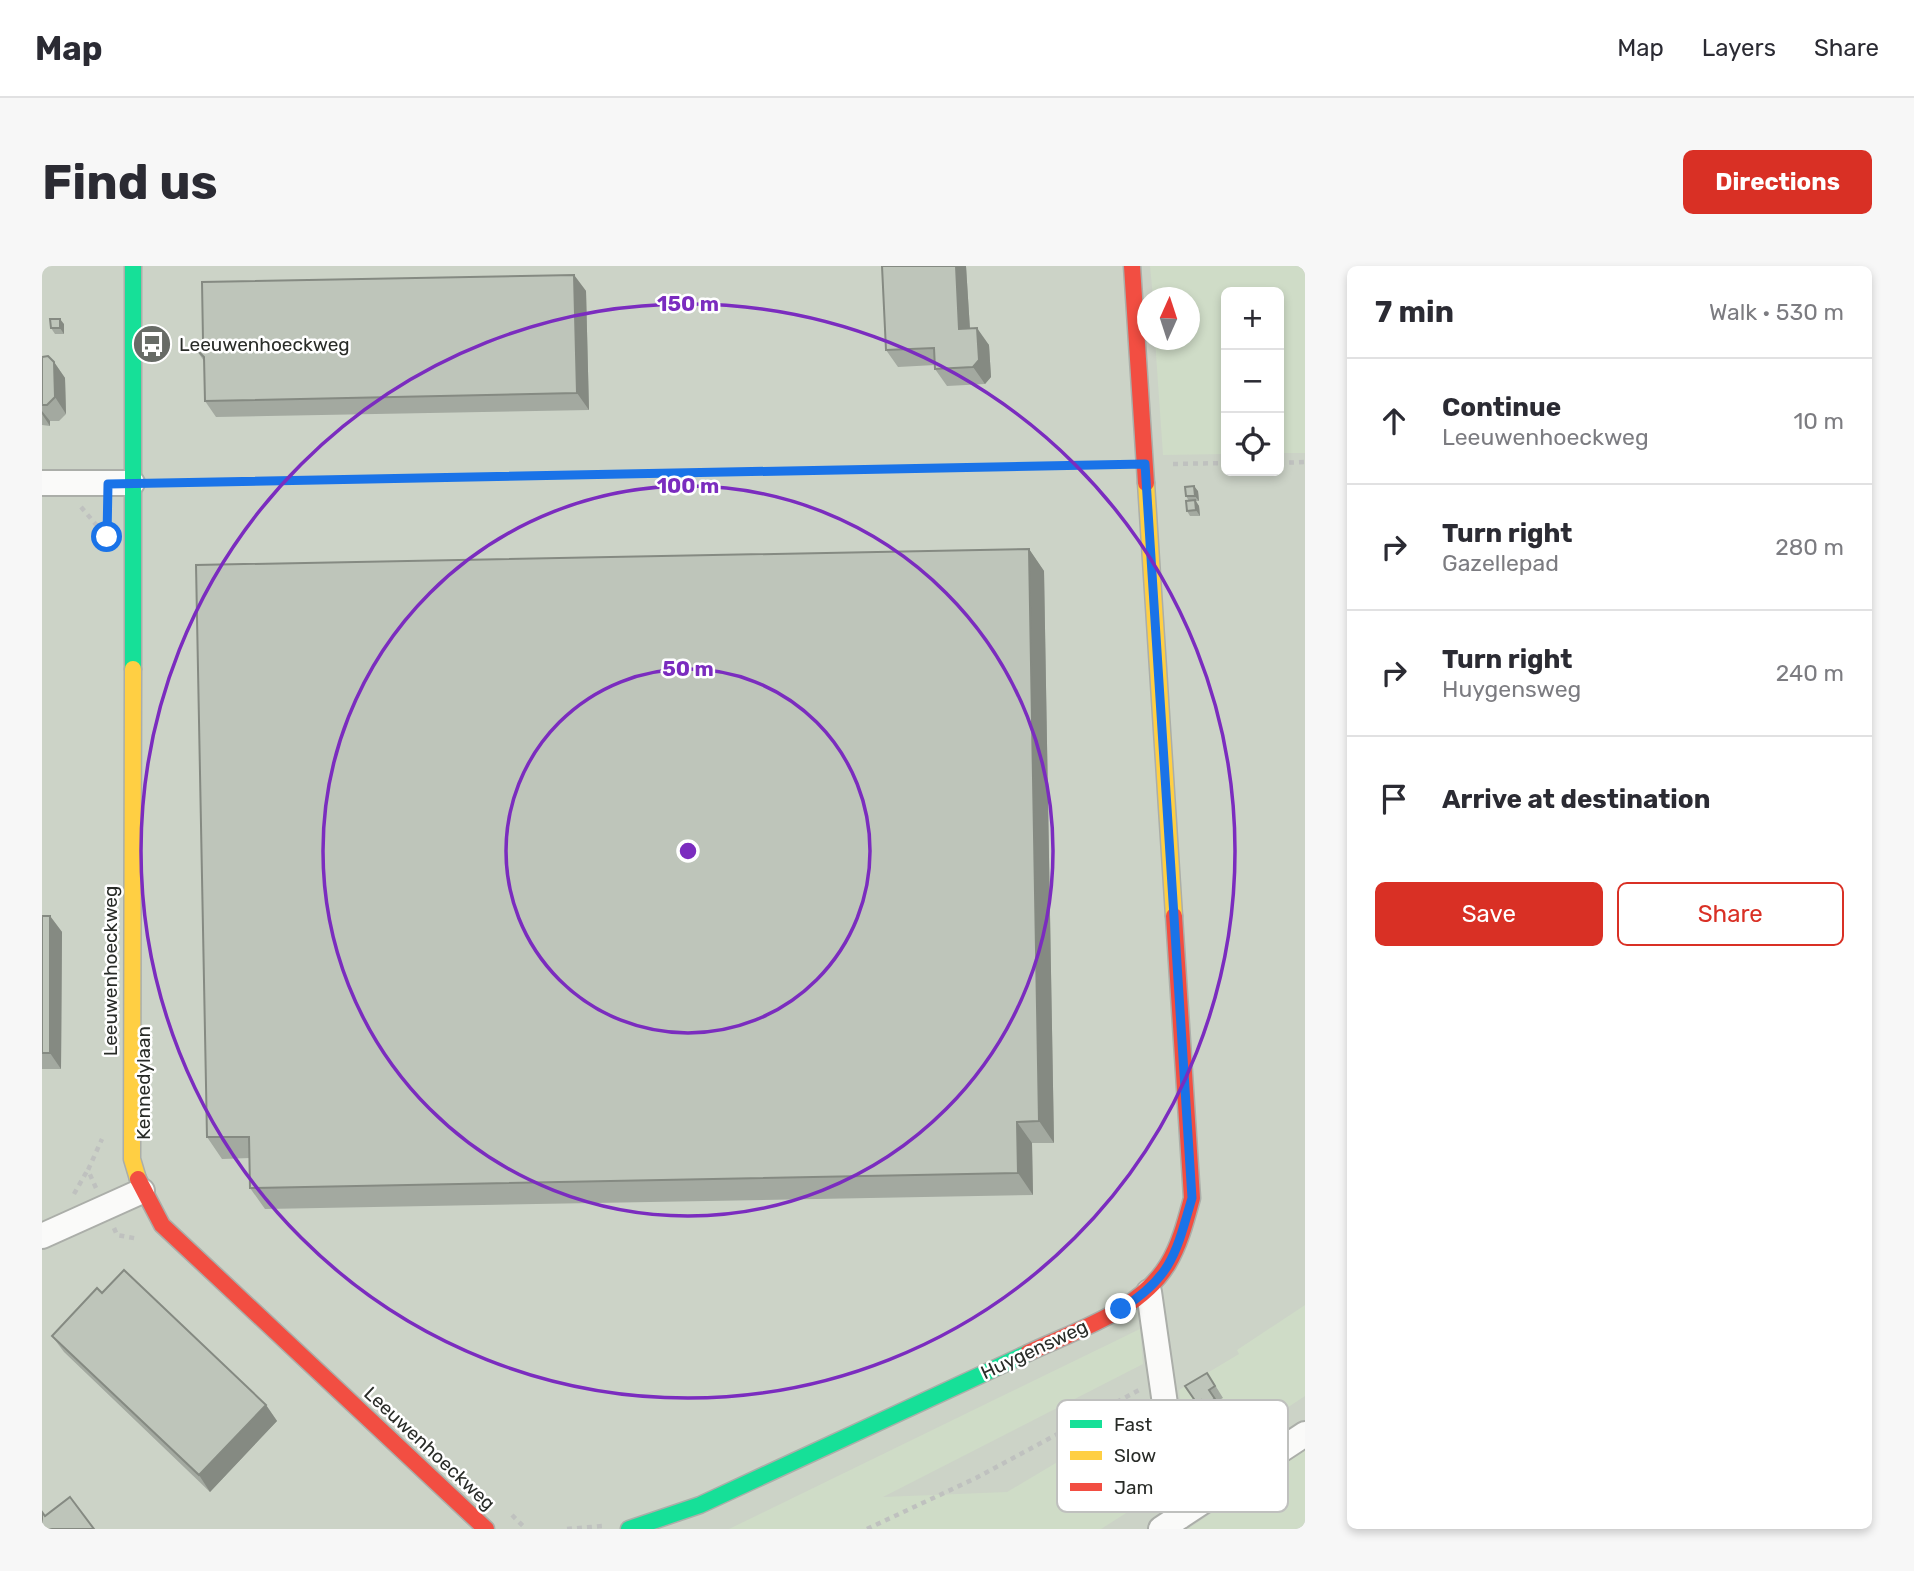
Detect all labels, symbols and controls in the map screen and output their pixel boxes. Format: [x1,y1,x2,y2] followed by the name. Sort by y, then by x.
[35,29,103,68] text: Map
[1617,34,1664,62] text: Map
[1702,34,1776,62] text: Layers
[1814,34,1879,62] text: Share
[1683,150,1872,214] button: Directions
[42,153,218,211] text: Find us
[1137,287,1200,350] north arrow
[1221,287,1284,476] map controls
[1221,287,1284,350] button: +
[657,291,719,316] text: 150 m
[1375,294,1454,330] text: 7 min
[1709,298,1844,326] text: Walk · 530 m
[131,323,173,365] bus stop icon: Leeuwenhoeckweg
[179,333,350,356] place label: Leeuwenhoeckweg
[1221,350,1284,413] button: −
[1442,392,1561,423] text: Continue
[1375,402,1413,440] icon: ahead
[1793,407,1844,435] text: 10 m
[1221,413,1284,476] button: locate
[1442,423,1649,451] text: Leeuwenhoeckweg
[657,473,719,498] text: 100 m
[1442,518,1572,549] text: Turn right
[91,521,122,552] route start
[1375,528,1413,566] icon: right
[1775,533,1844,561] text: 280 m
[1442,549,1559,577] text: Gazellepad
[1442,644,1572,675] text: Turn right
[1375,654,1413,692] icon: right
[662,656,714,681] text: 50 m
[1776,659,1844,687] text: 240 m
[1442,675,1581,703] text: Huygensweg
[1375,780,1413,818] icon: arrive
[1442,784,1710,815] text: Arrive at destination
[676,839,700,863] centre of rings
[1375,882,1603,946] button: Save
[1617,882,1844,946] button: Share
[99,886,122,1056] street label: Leeuwenhoeckweg
[132,1026,155,1140] street label: Kennedylaan
[1105,1293,1136,1324] route end
[977,1315,1091,1384] street label: Huygensweg
[359,1382,500,1515] street label: Leeuwenhoeckweg
[1057,1400,1288,1512] legend
[1114,1413,1153,1436] text: Fast
[1114,1444,1156,1467] text: Slow
[1114,1476,1153,1499] text: Jam

